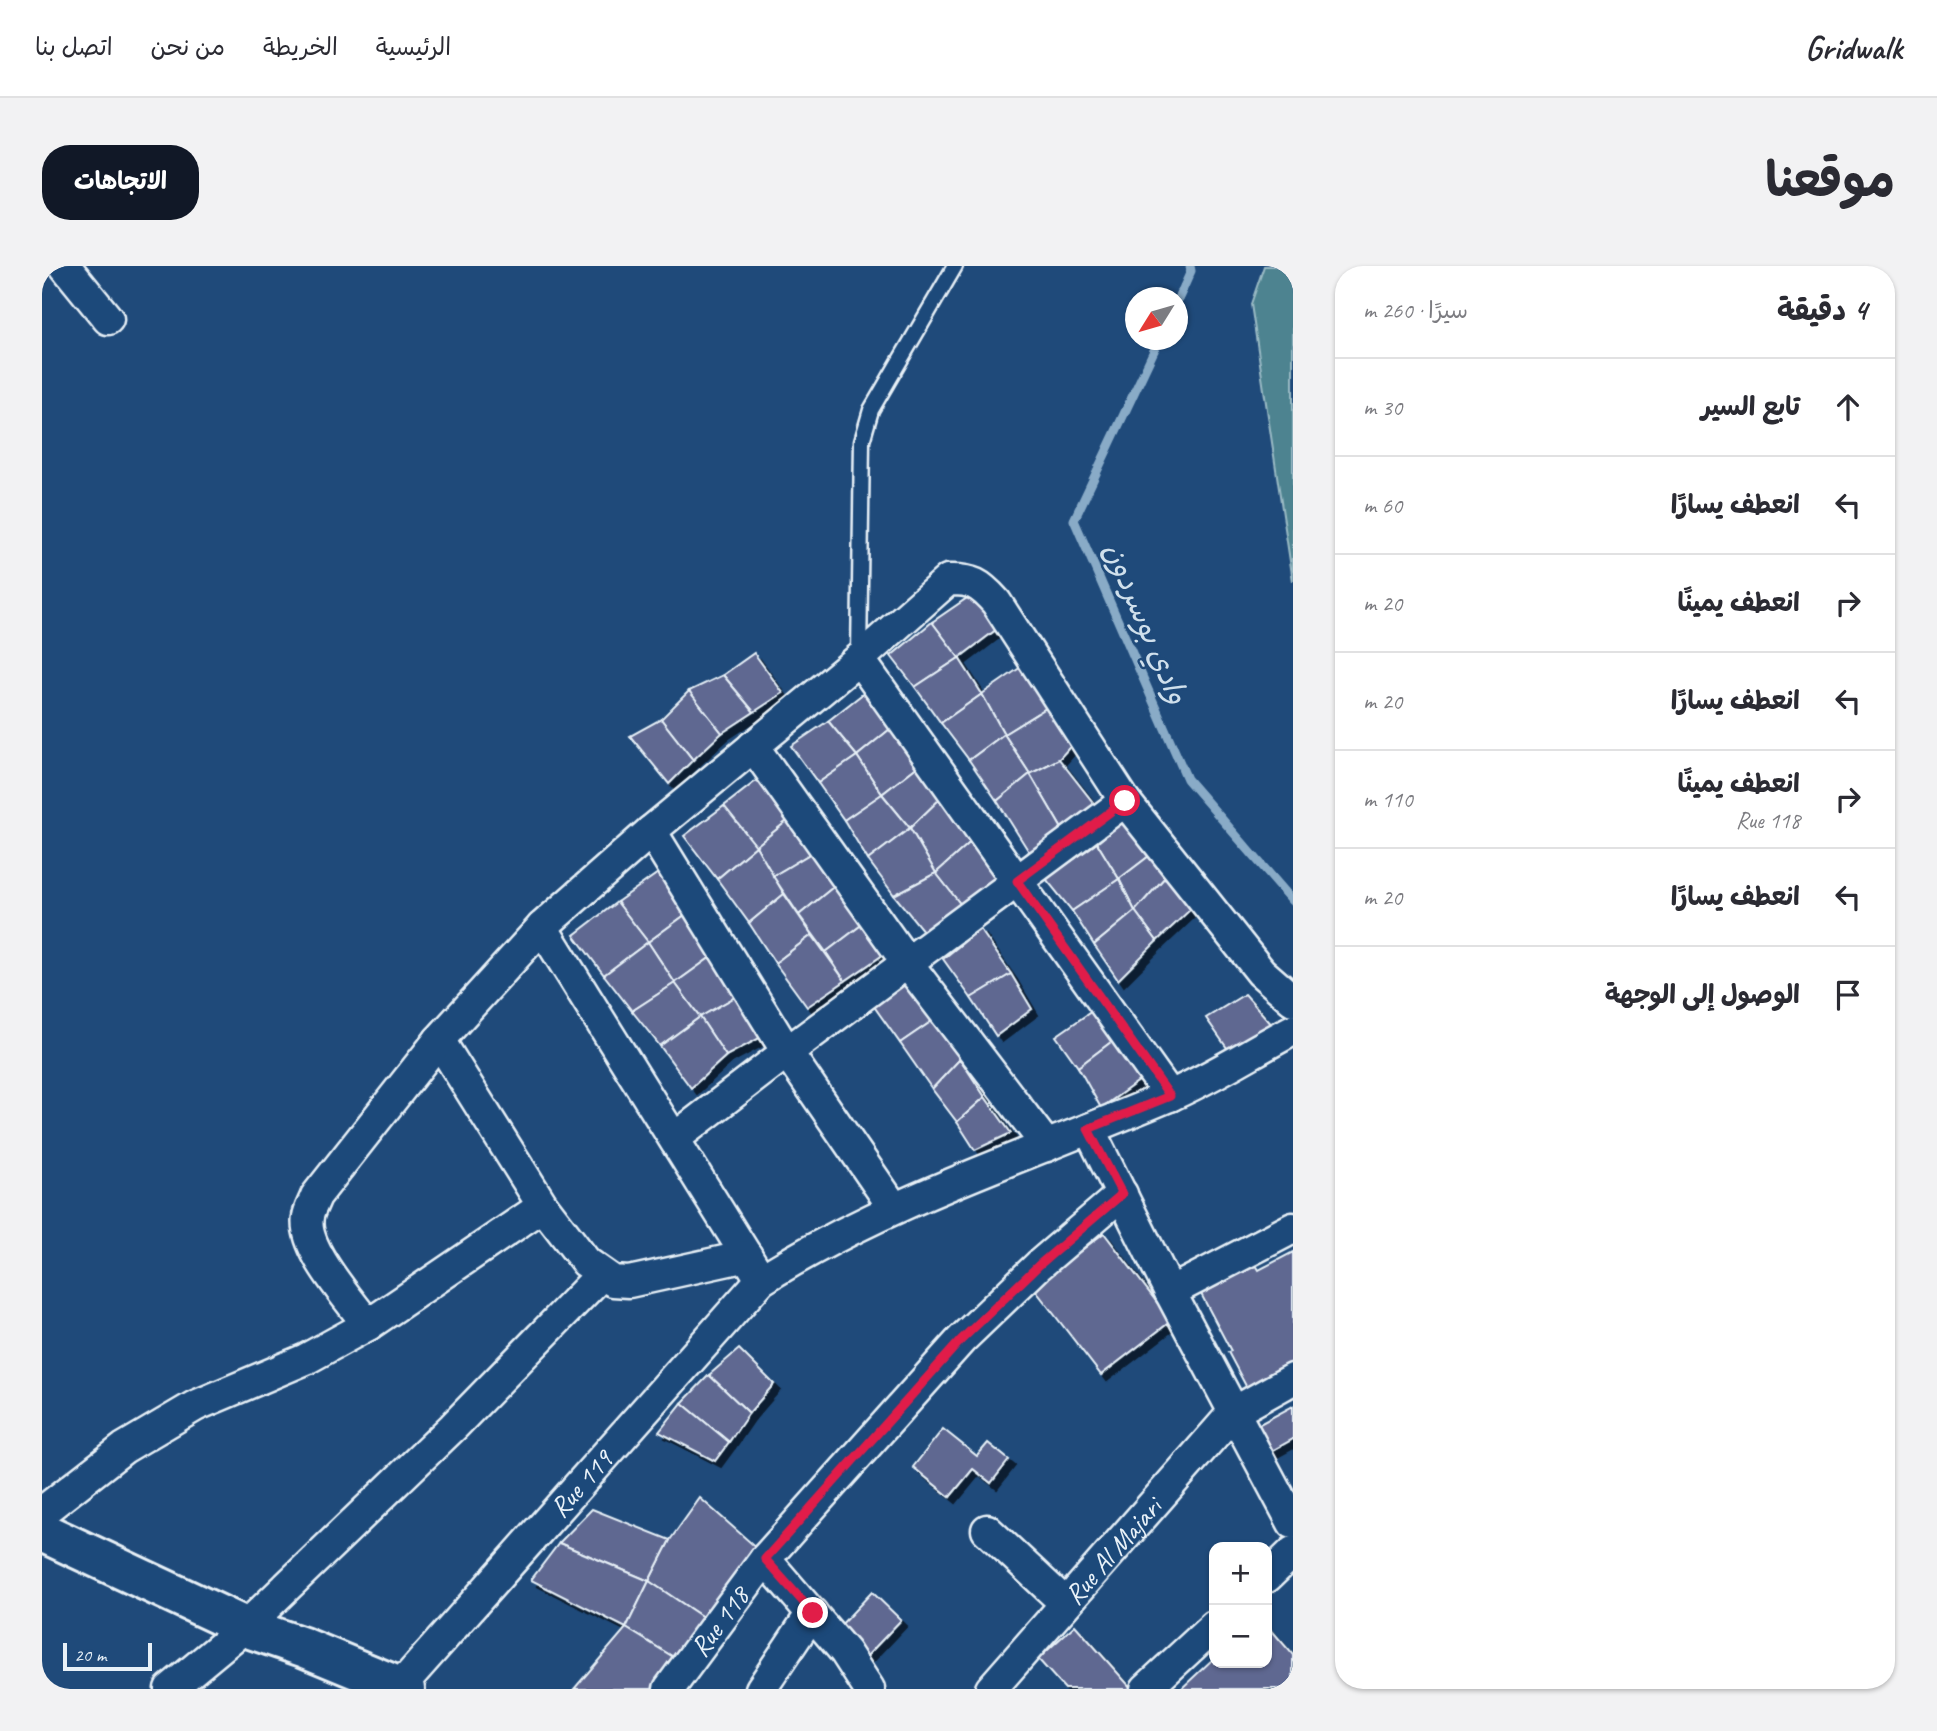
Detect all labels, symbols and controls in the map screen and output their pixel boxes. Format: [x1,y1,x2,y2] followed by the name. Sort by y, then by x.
[1805,27,1902,69] text: Gridwalk
[35,32,113,62] text: اتصل بنا
[151,32,225,62] text: من نحن
[263,32,338,62] text: الخريطة
[376,32,451,62] text: الرئيسية
[42,145,199,220] button: الاتجاهات
[1765,149,1895,211] text: موقعنا
[1125,287,1188,350] north arrow
[1777,291,1867,329] text: 4 دقيقة
[1363,296,1468,325] text: سيرًا · 260 m
[1829,388,1867,426] icon: ahead
[1701,390,1800,423] text: تابع السير
[1363,393,1402,422] text: 30 m
[1829,486,1867,524] icon: left
[1671,488,1800,521] text: انعطف يسارًا
[1363,491,1402,520] text: 60 m
[1093,537,1197,710] water label: وادي بوسردون
[1829,584,1867,622] icon: right
[1678,586,1800,619] text: انعطف يمينًا
[1363,589,1402,618] text: 20 m
[1829,682,1867,720] icon: left
[1671,684,1800,717] text: انعطف يسارًا
[1363,687,1402,716] text: 20 m
[1678,767,1800,800] text: انعطف يمينًا
[1829,780,1867,818] icon: right
[1109,785,1140,816] route start
[1363,785,1413,814] text: 110 m
[1736,806,1800,835] text: Rue 118
[1829,878,1867,916] icon: left
[1671,880,1800,913] text: انعطف يسارًا
[1363,883,1402,912] text: 20 m
[1829,976,1867,1014] icon: arrive
[1605,978,1800,1011] text: الوصول إلى الوجهة
[542,1441,622,1525] street label: Rue 119
[1056,1487,1172,1612] street label: Rue Al Majari
[1209,1542,1272,1668] map controls
[1209,1542,1272,1605] button: +
[682,1578,758,1664] street label: Rue 118
[797,1597,828,1628] route end
[1209,1605,1272,1668] button: −
[63,1640,152,1672] scale bar
[74,1643,106,1667] text: 20 m

